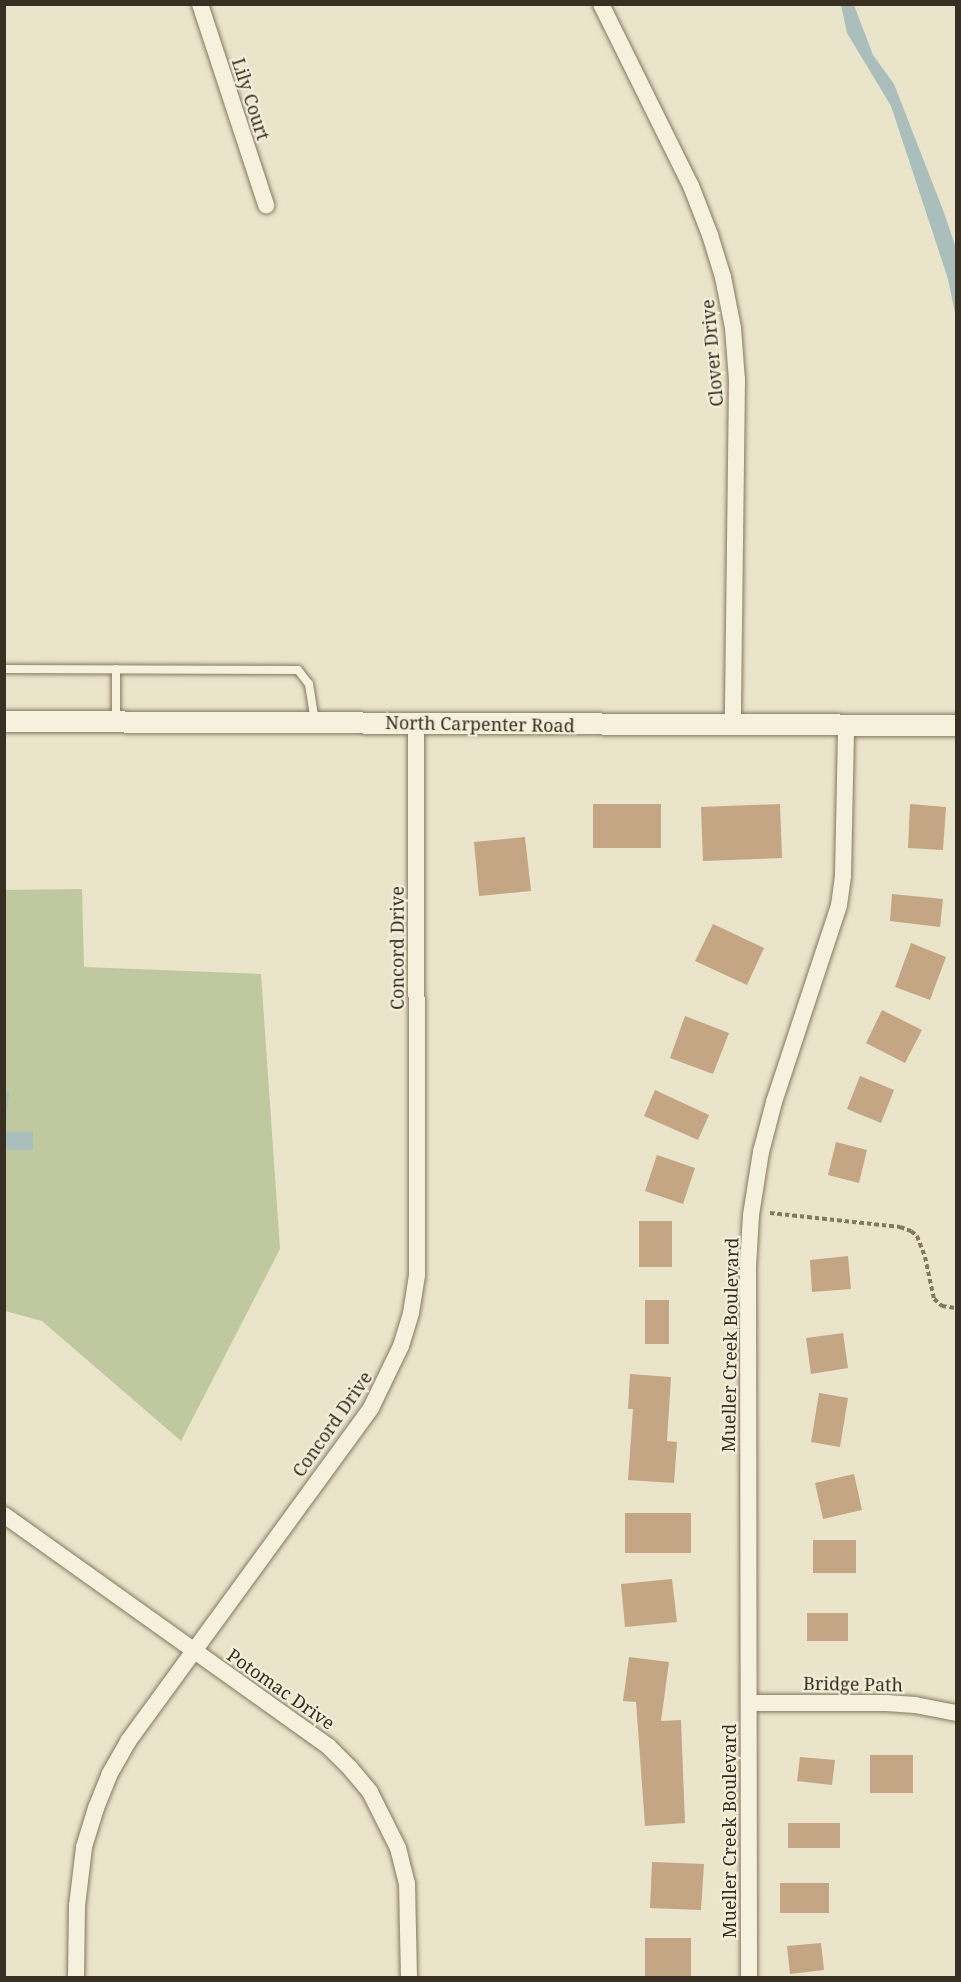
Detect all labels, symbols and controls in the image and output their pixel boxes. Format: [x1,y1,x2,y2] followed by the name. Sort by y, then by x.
[228,55,274,143] street label: Lily Court
[697,298,727,408] street label: Clover Drive
[385,712,575,736] street label: North Carpenter Road
[386,886,408,1010] street label: Concord Drive
[717,1237,743,1453] street label: Mueller Creek Boulevard
[288,1367,376,1481] street label: Concord Drive
[223,1644,339,1734] street label: Potomac Drive
[803,1672,903,1696] street label: Bridge Path
[718,1724,740,1938] street label: Mueller Creek Boulevard

